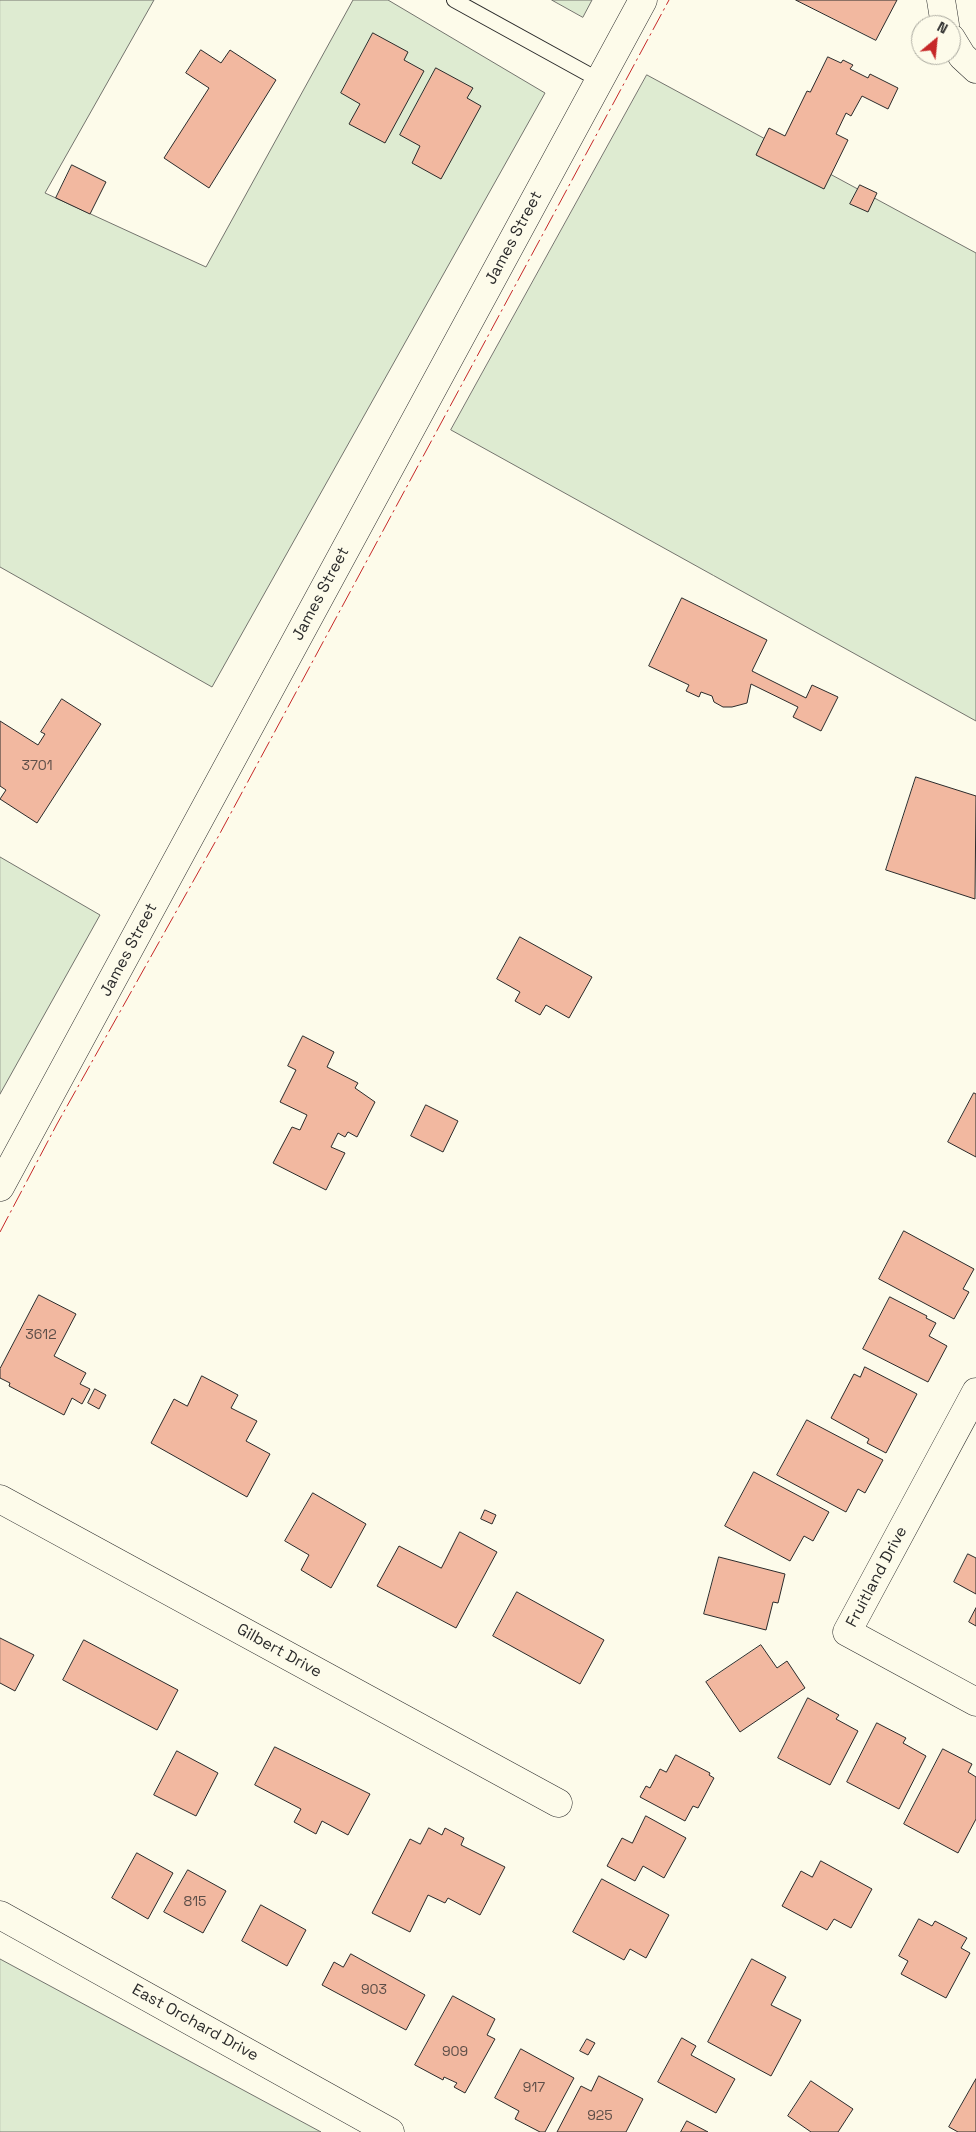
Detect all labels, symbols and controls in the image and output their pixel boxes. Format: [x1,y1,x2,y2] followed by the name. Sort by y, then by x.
[911,15,961,65] north arrow
[934,17,951,38] text: N
[481,188,547,288] street label: James Street
[288,544,354,644] street label: James Street
[21,758,53,774] house number: 3701
[96,900,162,1000] street label: James Street
[25,1327,57,1343] house number: 3612
[842,1523,912,1631] street label: Fruitland Drive
[233,1620,325,1682] street label: Gilbert Drive
[184,1894,206,1910] house number: 815
[129,1980,261,2066] street label: East Orchard Drive
[361,1982,387,1998] house number: 903
[442,2044,468,2060] house number: 909
[523,2080,545,2096] house number: 917
[587,2108,613,2124] house number: 925

